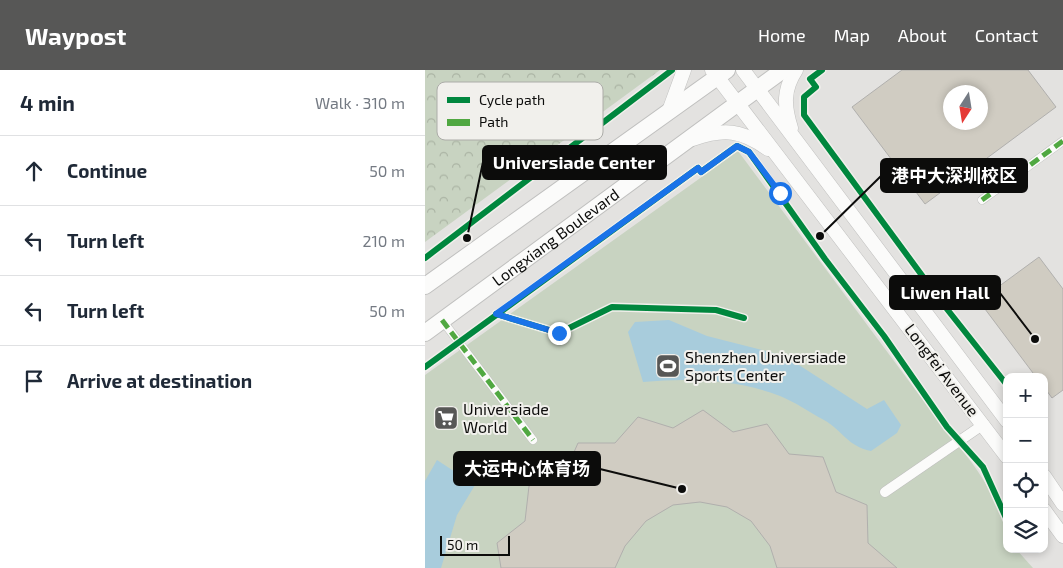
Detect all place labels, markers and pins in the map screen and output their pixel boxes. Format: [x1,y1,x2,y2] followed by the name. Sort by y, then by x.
[483,146,666,179] callout: Universiade Center
[881,159,1027,192] callout: 港中大深圳校区
[890,276,1000,309] callout: Liwen Hall
[685,347,846,384] place label: Shenzhen Universiade Sports Center
[655,353,681,379] sports icon: Shenzhen Universiade Sports Center
[463,399,549,436] place label: Universiade World
[433,405,459,431] supermarket icon: Universiade World
[454,452,600,485] callout: 大运中心体育场

